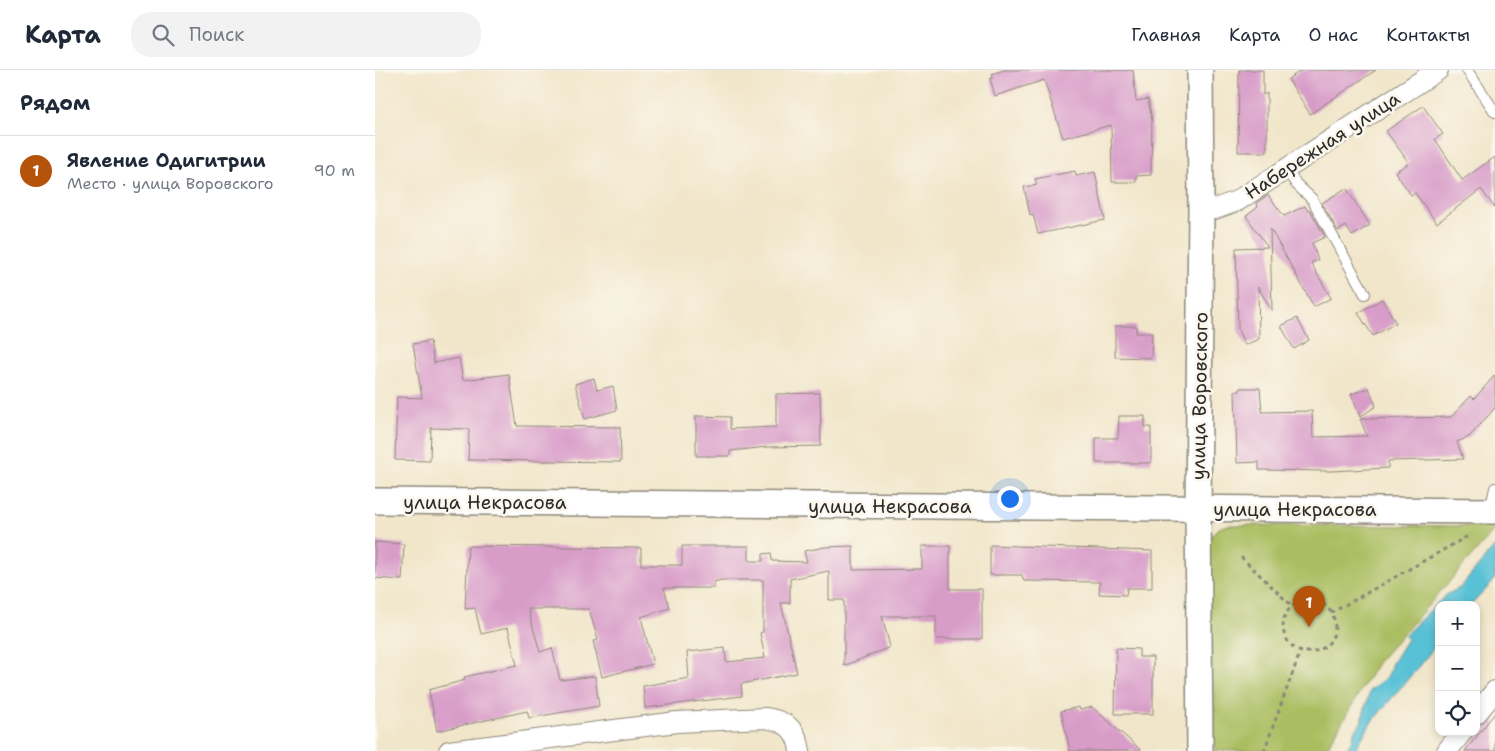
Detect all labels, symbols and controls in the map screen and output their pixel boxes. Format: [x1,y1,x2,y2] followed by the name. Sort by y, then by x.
[131,12,481,57] search box
[25,19,101,51] text: Карта
[149,21,177,49] icon: search
[189,22,244,47] text: Поиск
[1131,23,1201,47] text: Главная
[1229,23,1281,47] text: Карта
[1309,23,1358,47] text: О нас
[1386,23,1470,47] text: Контакты
[1240,86,1405,205] street label: Набережная улица
[20,89,90,117] text: Рядом
[67,148,266,173] text: Явление Одигитрии
[32,160,40,181] text: 1
[314,160,355,181] text: 90 m
[67,173,274,194] text: Место · улица Воровского
[1186,312,1213,480] street label: улица Воровского
[997,486,1023,512] your location
[403,490,567,515] street label: улица Некрасова
[808,494,972,519] street label: улица Некрасова
[1213,497,1377,522] street label: улица Некрасова
[1293,586,1325,627] pin: 1
[1435,601,1480,736] map controls
[1435,601,1480,646] button: +
[1435,646,1480,691] button: −
[1435,691,1480,736] button: locate

